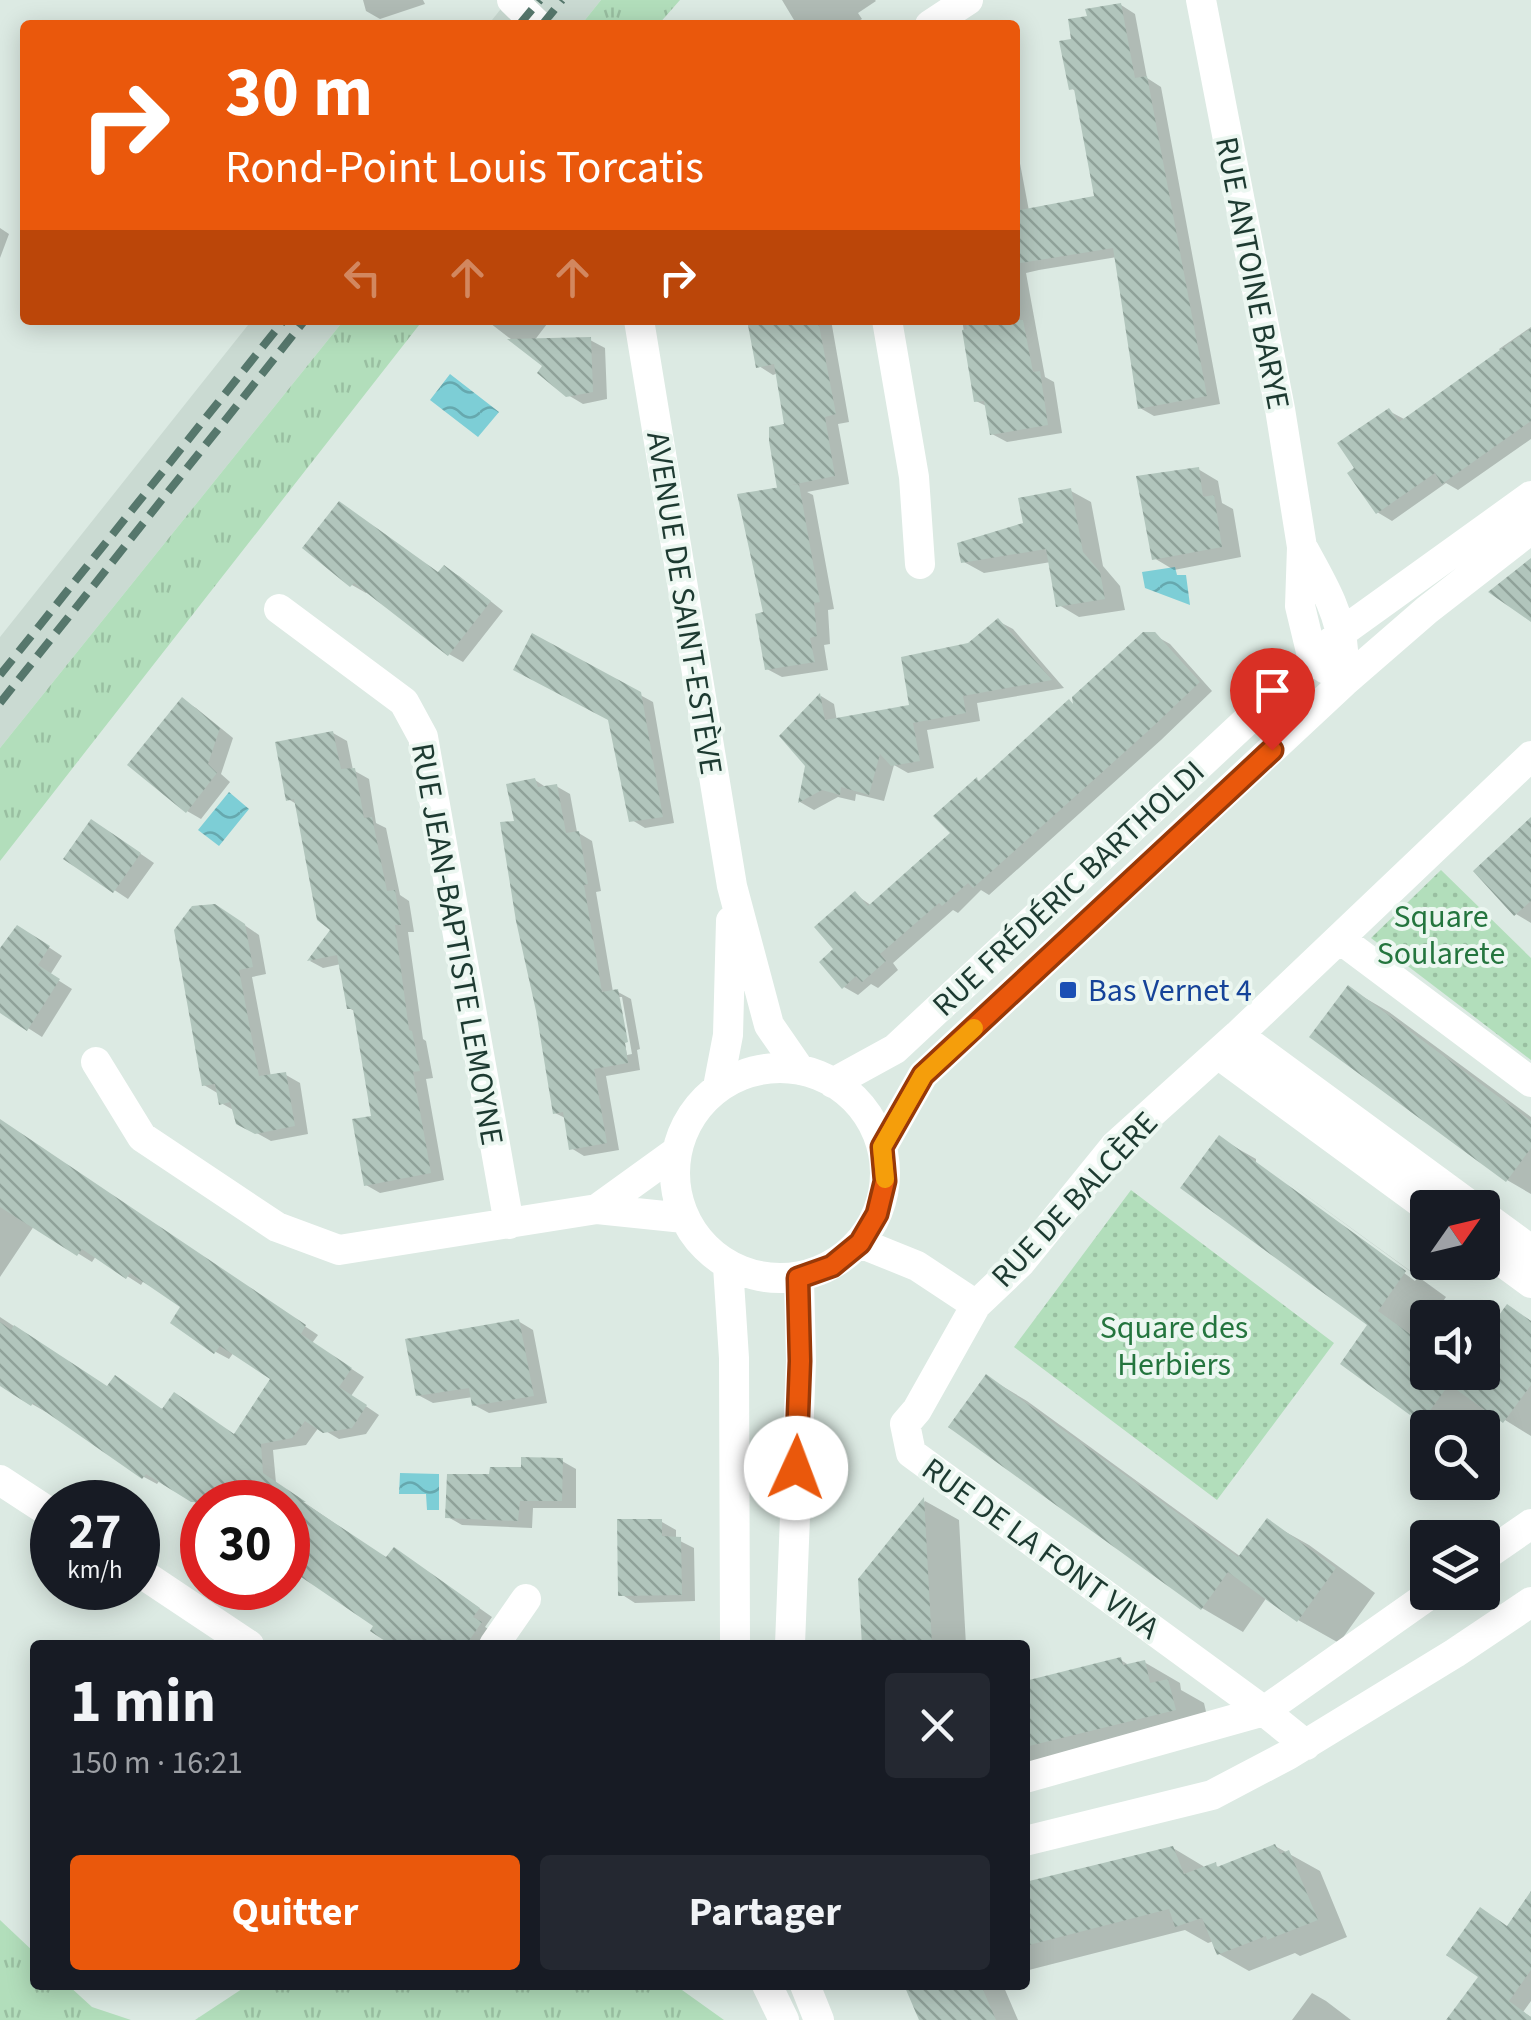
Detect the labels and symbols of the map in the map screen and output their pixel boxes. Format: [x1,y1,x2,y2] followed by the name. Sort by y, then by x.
[1203,133,1301,413] street label: RUE ANTOINE BARYE
[634,428,734,778] street label: AVENUE DE SAINT-ESTÈVE
[1230,648,1315,751] pin
[399,740,515,1149] street label: RUE JEAN-BAPTISTE LEMOYNE
[922,750,1215,1028] street label: RUE FRÉDÉRIC BARTHOLDI
[1377,894,1505,977] park label: Square Soularete
[1088,968,1252,1014] place label: Bas Vernet 4
[1057,979,1079,1001] marker: Bas Vernet 4
[981,1101,1169,1298] street label: RUE DE BALCÈRE
[1410,1190,1500,1280] north arrow
[1100,1305,1248,1388] park label: Square des Herbiers
[744,1416,848,1520] position arrow
[912,1447,1169,1651] street label: RUE DE LA FONT VIVA
[180,1480,310,1610] speed limit sign: 30

